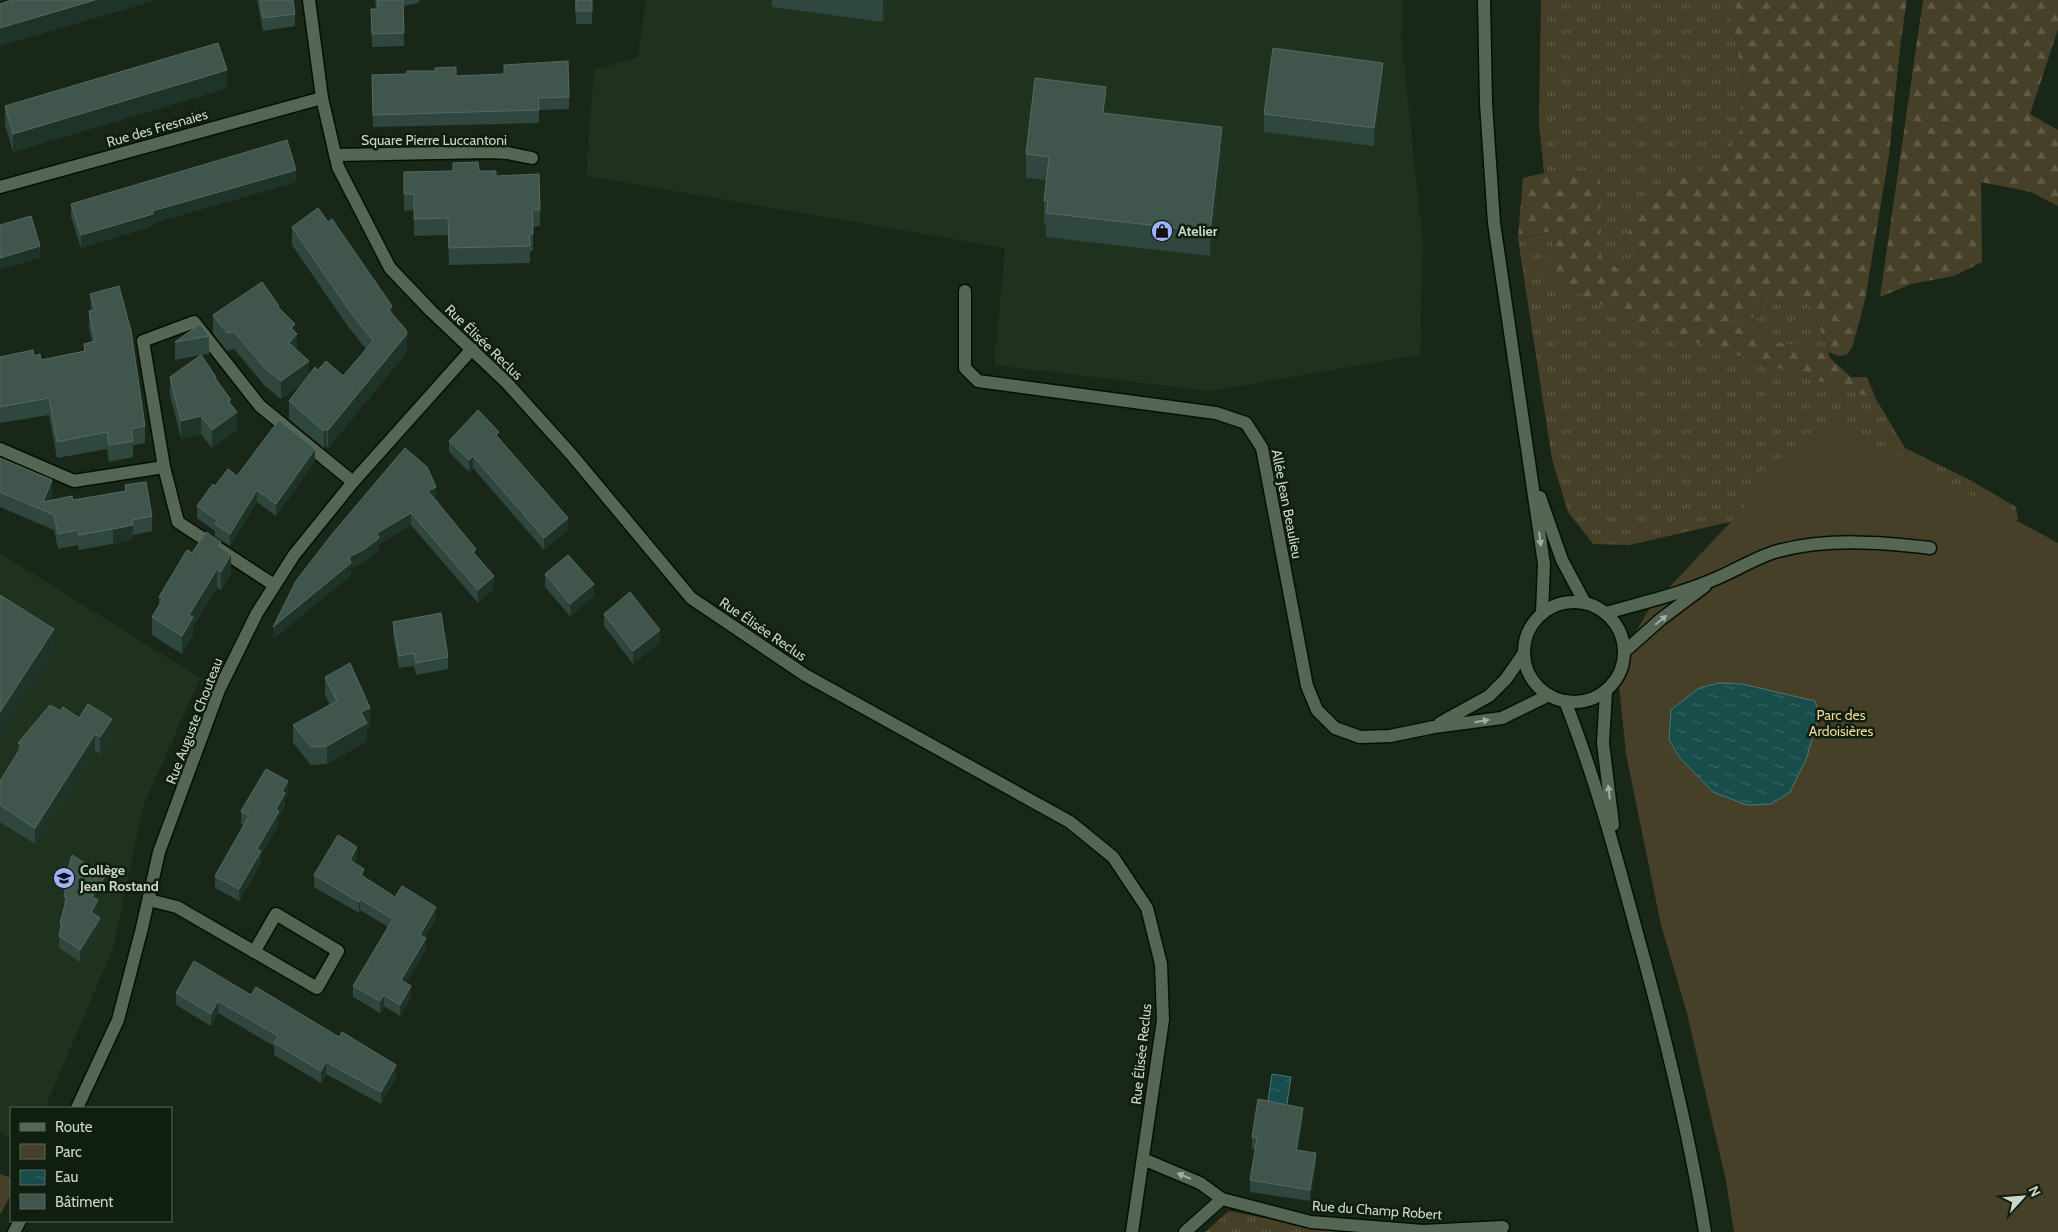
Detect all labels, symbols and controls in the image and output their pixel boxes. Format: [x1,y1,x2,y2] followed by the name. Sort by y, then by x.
[104,105,210,151] street label: Rue des Fresnaies
[361,131,507,149] street label: Square Pierre Luccantoni
[1150,219,1174,243] shop icon: Atelier
[1178,222,1218,240] place label: Atelier
[441,300,527,384] street label: Rue Élisée Reclus
[1268,448,1306,560] street label: Allée Jean Beaulieu
[1536,532,1544,548] one-way arrow
[716,593,810,665] street label: Rue Élisée Reclus
[1654,614,1667,625] one-way arrow
[162,655,226,787] street label: Rue Auguste Chouteau
[1809,706,1873,740] park label: Parc des Ardoisières
[1475,716,1491,724] one-way arrow
[1605,783,1613,799] one-way arrow
[79,861,159,895] place label: Collège Jean Rostand
[52,866,76,890] school or university icon: Collège Jean Rostand
[1127,1002,1155,1105] street label: Rue Élisée Reclus
[10,1107,172,1222] legend
[55,1118,93,1136] text: Route
[55,1143,82,1161] text: Parc
[55,1168,78,1186] text: Eau
[1177,1172,1191,1180] one-way arrow
[1998,1172,2048,1222] north arrow
[2024,1183,2045,1200] text: N
[55,1193,113,1211] text: Bâtiment
[1311,1196,1443,1224] street label: Rue du Champ Robert

